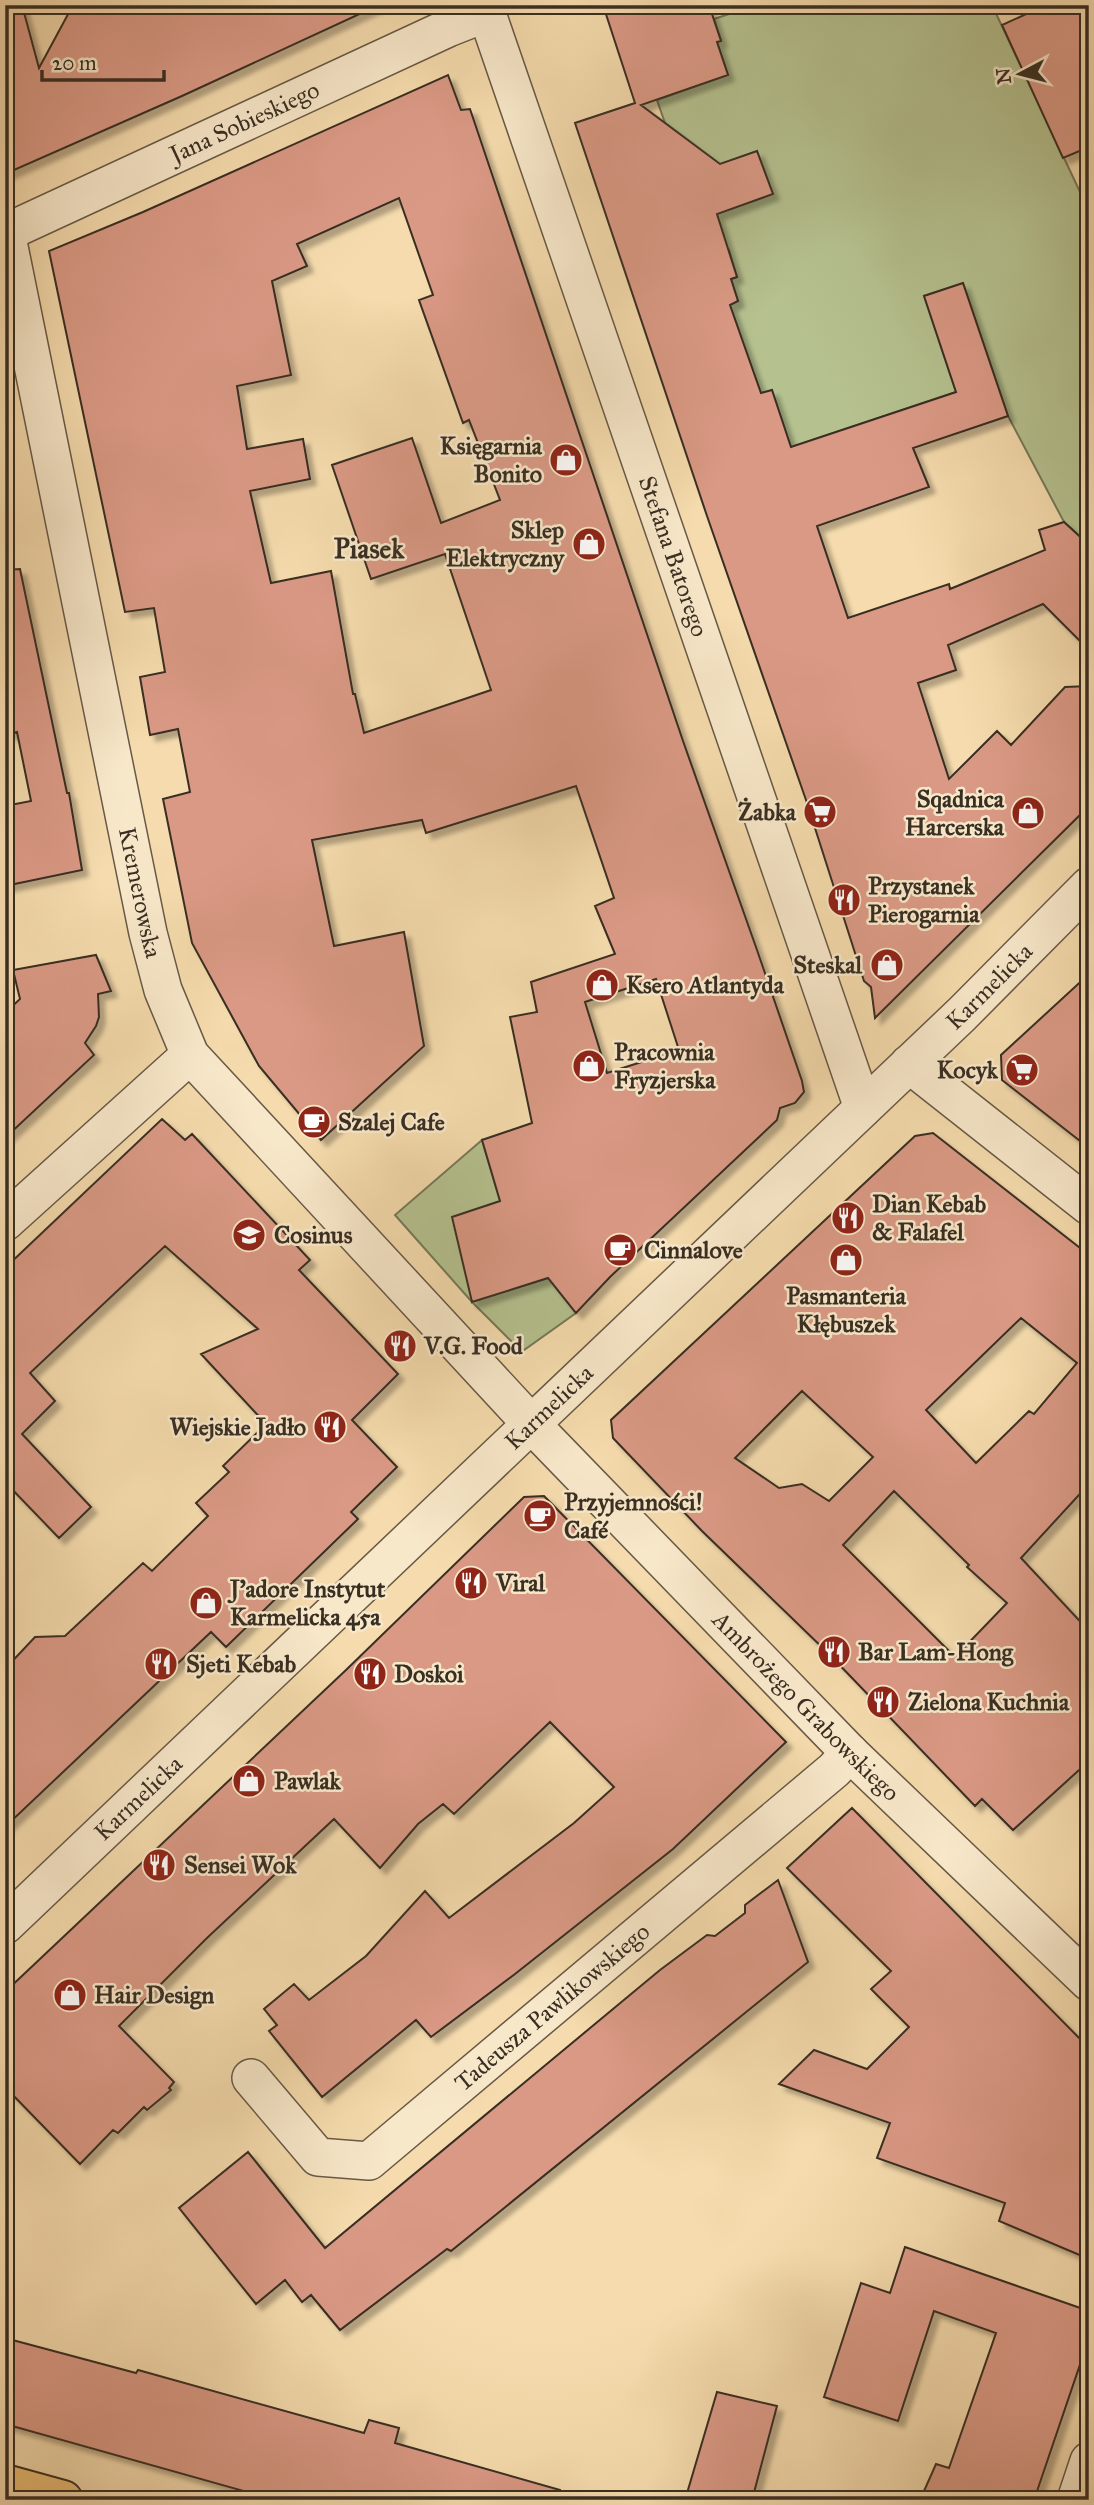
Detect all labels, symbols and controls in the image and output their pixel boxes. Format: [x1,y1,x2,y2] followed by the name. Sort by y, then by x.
[42,38,164,82] scale bar
[986,38,1056,108] north arrow
[52,50,97,76] text: 20 m
[991,67,1016,85] text: N
[162,75,324,171] street label: Jana Sobieskiego
[440,431,543,489] place label: Księgarnia Bonito
[547,441,585,479] shop icon: Księgarnia Bonito
[632,472,715,641] street label: Stefana Batorego
[446,515,566,573] place label: Sklep Elektryczny
[570,525,608,563] shop icon: Sklep Elektryczny
[334,531,405,566] district label: Piasek
[905,784,1005,842] place label: Sqadnica Harcerska
[801,793,839,831] supermarket icon: Żabka
[1009,794,1047,832] shop icon: Sqadnica Harcerska
[738,797,797,827] place label: Żabka
[112,825,169,962] street label: Kremerowska
[868,871,980,929] place label: Przystanek Pierogarnia
[825,881,863,919] restaurant icon: Przystanek Pierogarnia
[940,936,1040,1036] street label: Karmelicka
[868,946,906,984] shop icon: Steskal
[793,950,862,980] place label: Steskal
[583,966,621,1004] shop icon: Ksero Atlantyda
[626,970,785,1000] place label: Ksero Atlantyda
[614,1037,716,1095] place label: Pracownia Fryzjerska
[570,1047,608,1085] shop icon: Pracownia Fryzjerska
[1003,1051,1041,1089] supermarket icon: Kocyk
[937,1055,999,1085] place label: Kocyk
[295,1103,333,1141] cafe icon: Szalej Cafe
[338,1107,445,1137] place label: Szalej Cafe
[872,1189,986,1247] place label: Dian Kebab & Falafel
[829,1199,867,1237] restaurant icon: Dian Kebab & Falafel
[230,1216,268,1254] school or university icon: Cosinus
[274,1220,353,1250] place label: Cosinus
[601,1231,639,1269] cafe icon: Cinnalove
[644,1235,743,1265] place label: Cinnalove
[827,1241,865,1279] shop icon: Pasmanteria Kłębuszek
[786,1281,907,1339] place label: Pasmanteria Kłębuszek
[381,1327,419,1365] restaurant icon: V.G. Food
[423,1331,524,1361] place label: V.G. Food
[499,1358,600,1456] street label: Karmelicka
[311,1408,349,1446] restaurant icon: Wiejskie Jadło
[169,1412,306,1442] place label: Wiejskie Jadło
[564,1487,702,1545] place label: Przyjemności! Café
[521,1497,559,1535] cafe icon: Przyjemności! Café
[452,1564,490,1602] restaurant icon: Viral
[495,1568,545,1598] place label: Viral
[227,1574,386,1632] place label: J'adore Instytut Karmelicka 45a
[187,1584,225,1622] shop icon: J'adore Instytut Karmelicka 45a
[705,1604,906,1808] street label: Ambrożego Grabowskiego
[815,1633,853,1671] restaurant icon: Bar Lam-Hong
[858,1637,1014,1667] place label: Bar Lam-Hong
[142,1645,180,1683] restaurant icon: Sjeti Kebab
[186,1649,296,1679] place label: Sjeti Kebab
[351,1655,389,1693] restaurant icon: Doskoi
[394,1659,464,1689] place label: Doskoi
[864,1683,902,1721] restaurant icon: Zielona Kuchnia
[908,1687,1070,1717] place label: Zielona Kuchnia
[88,1749,189,1847] street label: Karmelicka
[230,1762,268,1800] shop icon: Pawlak
[274,1766,342,1796] place label: Pawlak
[140,1846,178,1884] restaurant icon: Sensei Wok
[184,1850,297,1880] place label: Sensei Wok
[448,1916,656,2098] street label: Tadeusza Pawlikowskiego
[51,1976,89,2014] shop icon: Hair Design
[94,1980,214,2010] place label: Hair Design

